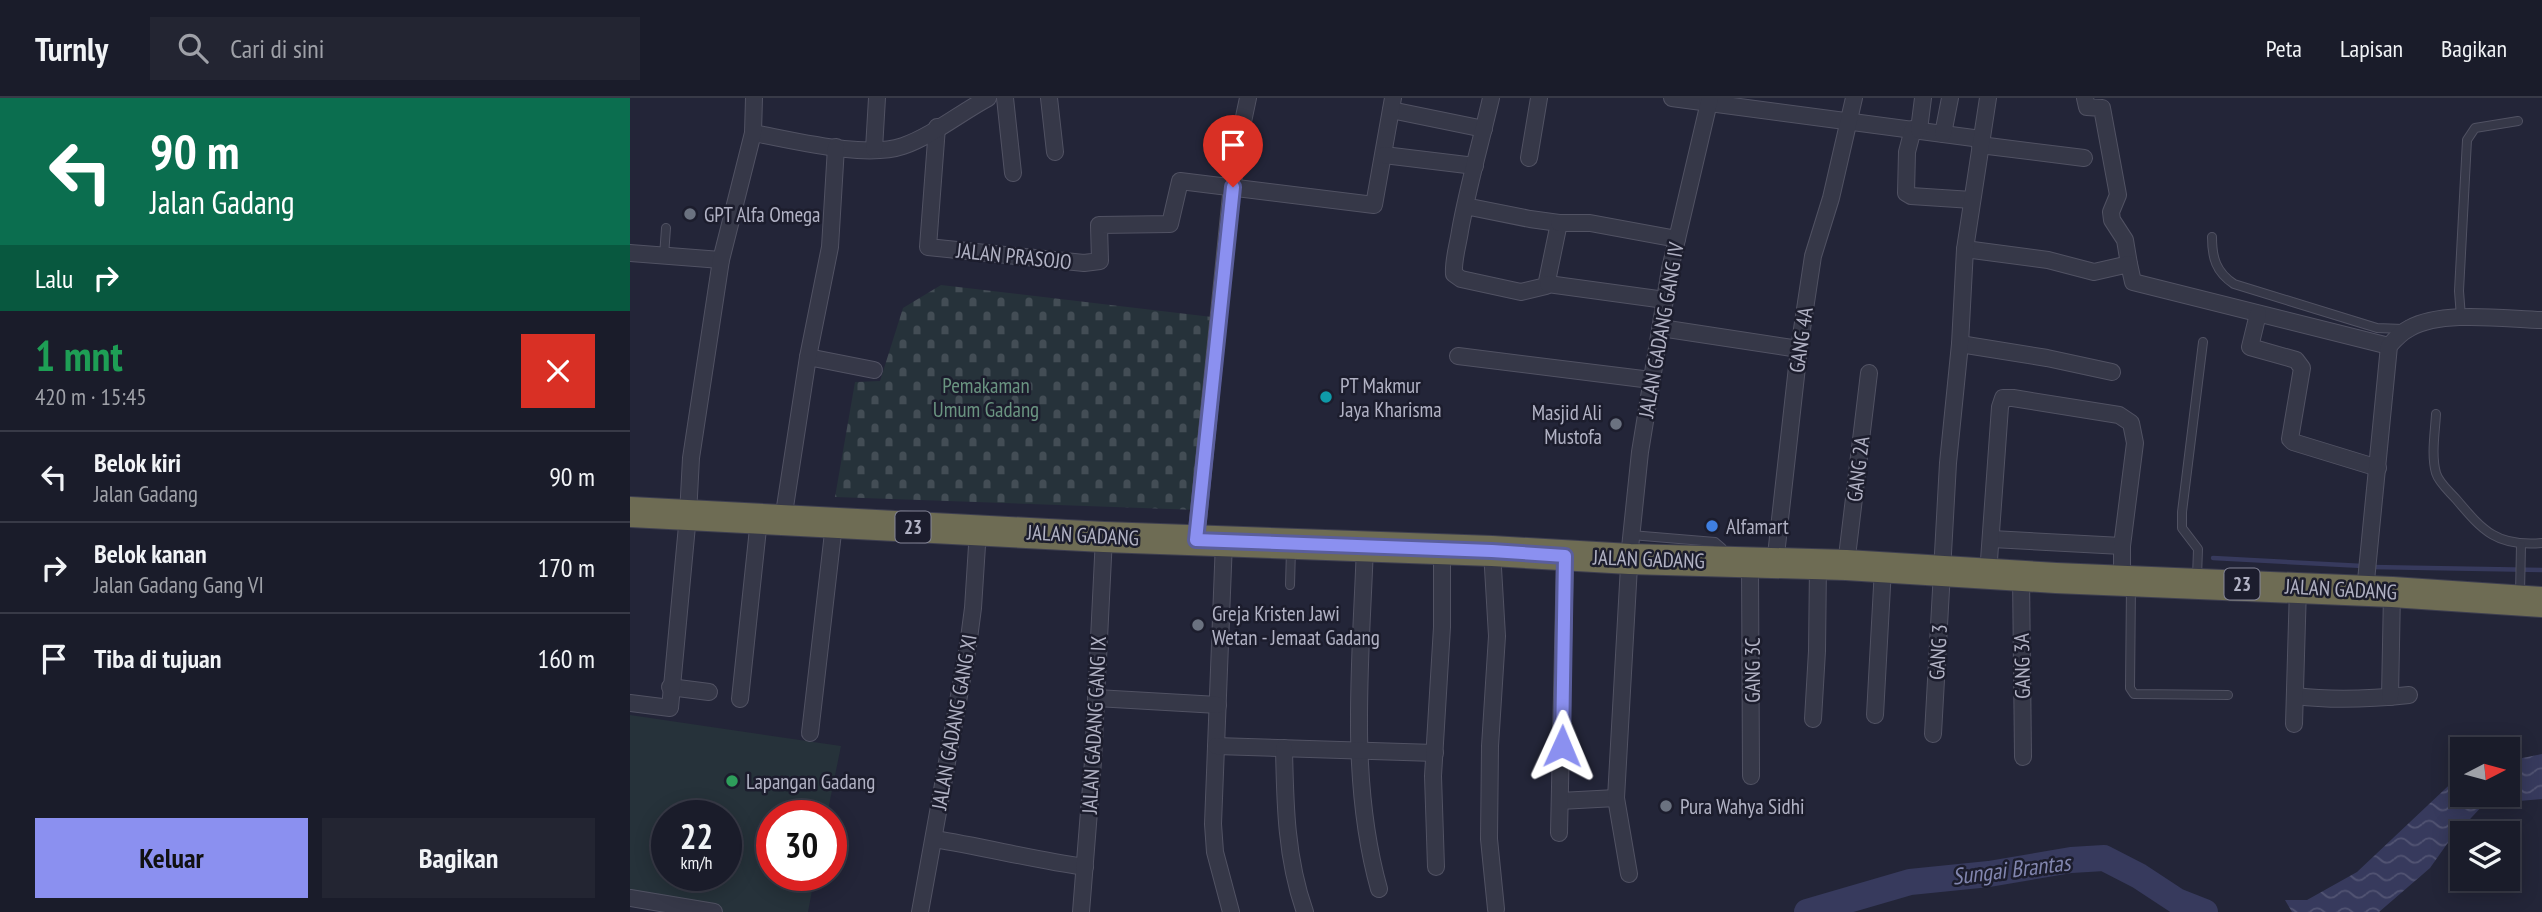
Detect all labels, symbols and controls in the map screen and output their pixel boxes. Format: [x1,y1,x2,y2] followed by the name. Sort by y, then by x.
[150,17,640,80] search box
[35,27,108,70] text: Turnly
[174,29,212,67] icon: search
[230,32,324,65] text: Cari di sini
[2266,33,2302,64] text: Peta
[2340,33,2403,64] text: Lapisan
[2441,33,2507,64] text: Bagikan
[1203,115,1263,187] pin
[150,119,239,183] text: 90 m
[35,126,126,217] icon: left
[1214,126,1252,164] icon: arrive
[150,181,295,223] text: Jalan Gadang
[704,201,820,228] place label: GPT Alfa Omega
[682,206,698,222] marker: GPT Alfa Omega
[954,236,1073,275] street label: JALAN PRASOJO
[1632,240,1690,421] street label: JALAN GADANG GANG IV
[87,259,125,297] icon: right
[35,262,73,295] text: Lalu
[1783,306,1819,374] street label: GANG 4A
[35,328,123,383] text: 1 mnt
[521,334,595,408] button: close
[933,372,1039,423] park label: Pemakaman Umum Gadang
[1339,372,1442,423] place label: PT Makmur Jaya Kharisma
[35,382,147,411] text: 420 m · 15:45
[1318,389,1334,405] marker: PT Makmur Jaya Kharisma
[1532,399,1602,450] place label: Masjid Ali Mustofa
[1608,416,1624,432] marker: Masjid Ali Mustofa
[1841,435,1875,503] street label: GANG 2A
[94,446,181,479] text: Belok kiri
[35,458,73,496] icon: left
[549,460,595,493] text: 90 m
[94,479,198,508] text: Jalan Gadang
[896,512,930,542] road number: 23
[1726,513,1789,540] place label: Alfamart
[1704,518,1720,534] marker: Alfamart
[1025,519,1140,551] street label: JALAN GADANG
[94,537,207,570] text: Belok kanan
[1592,544,1705,574] street label: JALAN GADANG
[35,549,73,587] icon: right
[537,551,595,584] text: 170 m
[2224,569,2260,600] road number: 23
[94,570,264,599] text: Jalan Gadang Gang VI
[2283,573,2398,605] street label: JALAN GADANG
[1212,600,1380,651] place label: Greja Kristen Jawi Wetan - Jemaat Gadang
[1190,617,1206,633] marker: Greja Kristen Jawi Wetan - Jemaat Gadang
[1923,623,1953,681] street label: GANG 3
[925,632,983,813] street label: JALAN GADANG GANG XI
[2008,633,2036,699] street label: GANG 3A
[1076,635,1112,816] street label: JALAN GADANG GANG IX
[1739,637,1766,703] street label: GANG 3C
[35,640,73,678] icon: arrive
[94,642,222,675] text: Tiba di tujuan
[537,642,595,675] text: 160 m
[1525,709,1599,783] position arrow
[2450,737,2520,807] north arrow
[2450,737,2520,891] map controls
[746,768,875,795] place label: Lapangan Gadang
[724,773,740,789] marker: Lapangan Gadang
[1680,793,1805,820] place label: Pura Wahya Sidhi
[1658,798,1674,814] marker: Pura Wahya Sidhi
[756,800,847,891] speed limit sign: 30
[680,813,713,859] text: 22
[35,818,308,898] button: Keluar
[322,818,595,898] button: Bagikan
[2450,821,2520,891] button: layers
[1950,847,2074,891] water label: Sungai Brantas
[681,851,712,874] text: km/h

